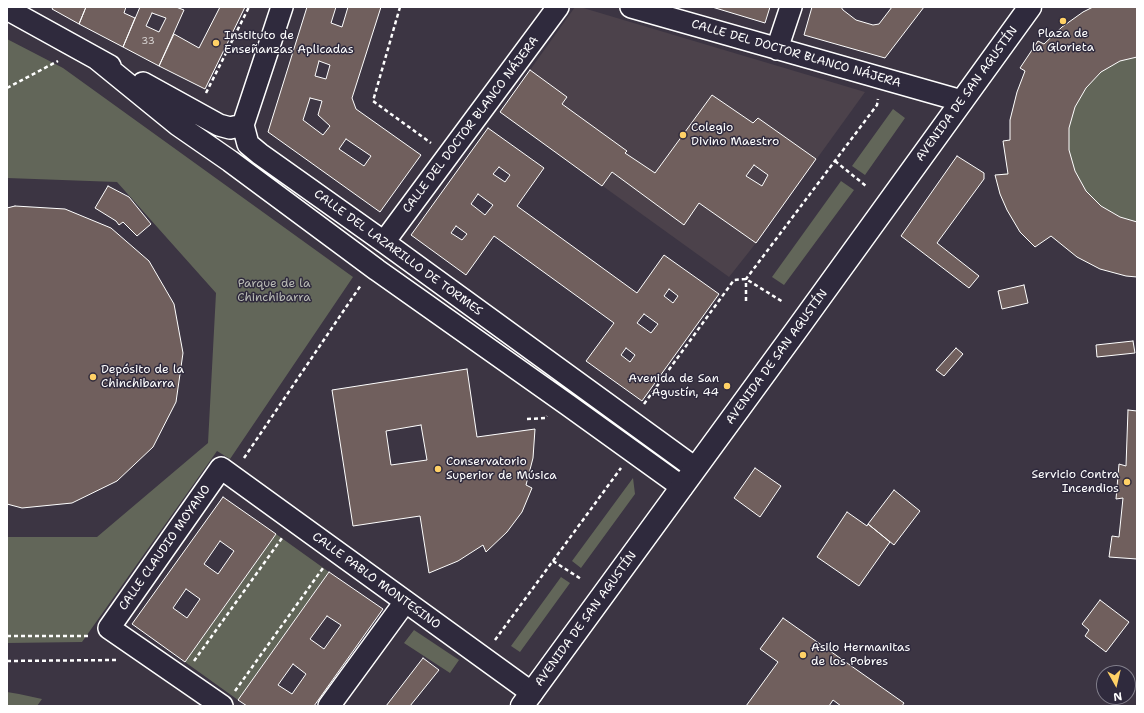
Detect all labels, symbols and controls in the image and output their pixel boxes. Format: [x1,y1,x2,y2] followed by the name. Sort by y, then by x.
[1058,16,1068,26] marker: Plaza de la Glorieta
[690,17,902,91] street label: CALLE DEL DOCTOR BLANCO NÁJERA
[913,24,1021,164] street label: AVENIDA DE SAN AGUSTÍN
[1032,27,1094,55] place label: Plaza de la Glorieta
[224,29,354,57] place label: Instituto de Enseñanzas Aplicadas
[400,34,542,216] street label: CALLE DEL DOCTOR BLANCO NÁJERA
[141,35,155,47] house number: 33
[211,38,221,48] marker: Instituto de Enseñanzas Aplicadas
[691,121,779,149] place label: Colegio Divino Maestro
[678,130,688,140] marker: Colegio Divino Maestro
[311,187,485,319] street label: CALLE DEL LAZARILLO DE TORMES
[237,277,311,305] park label: Parque de la Chinchibarra
[723,287,831,427] street label: AVENIDA DE SAN AGUSTÍN
[101,363,184,391] place label: Depósito de la Chinchibarra
[88,372,98,382] marker: Depósito de la Chinchibarra
[628,372,719,400] place label: Avenida de San Agustín, 44
[722,381,732,391] marker: Avenida de San Agustín, 44
[446,455,557,483] place label: Conservatorio Superior de Música
[433,464,443,474] marker: Conservatorio Superior de Música
[1031,468,1119,496] place label: Servicio Contra Incendios
[1122,477,1132,487] marker: Servicio Contra Incendios
[116,483,214,613] street label: CALLE CLAUDIO MOYANO
[309,530,443,632] street label: CALLE PABLO MONTESINO
[532,549,640,689] street label: AVENIDA DE SAN AGUSTÍN
[811,641,910,669] place label: Asilo Hermanitas de los Pobres
[798,650,808,660] marker: Asilo Hermanitas de los Pobres
[1096,665,1136,705] north arrow
[1112,688,1123,704] text: N

